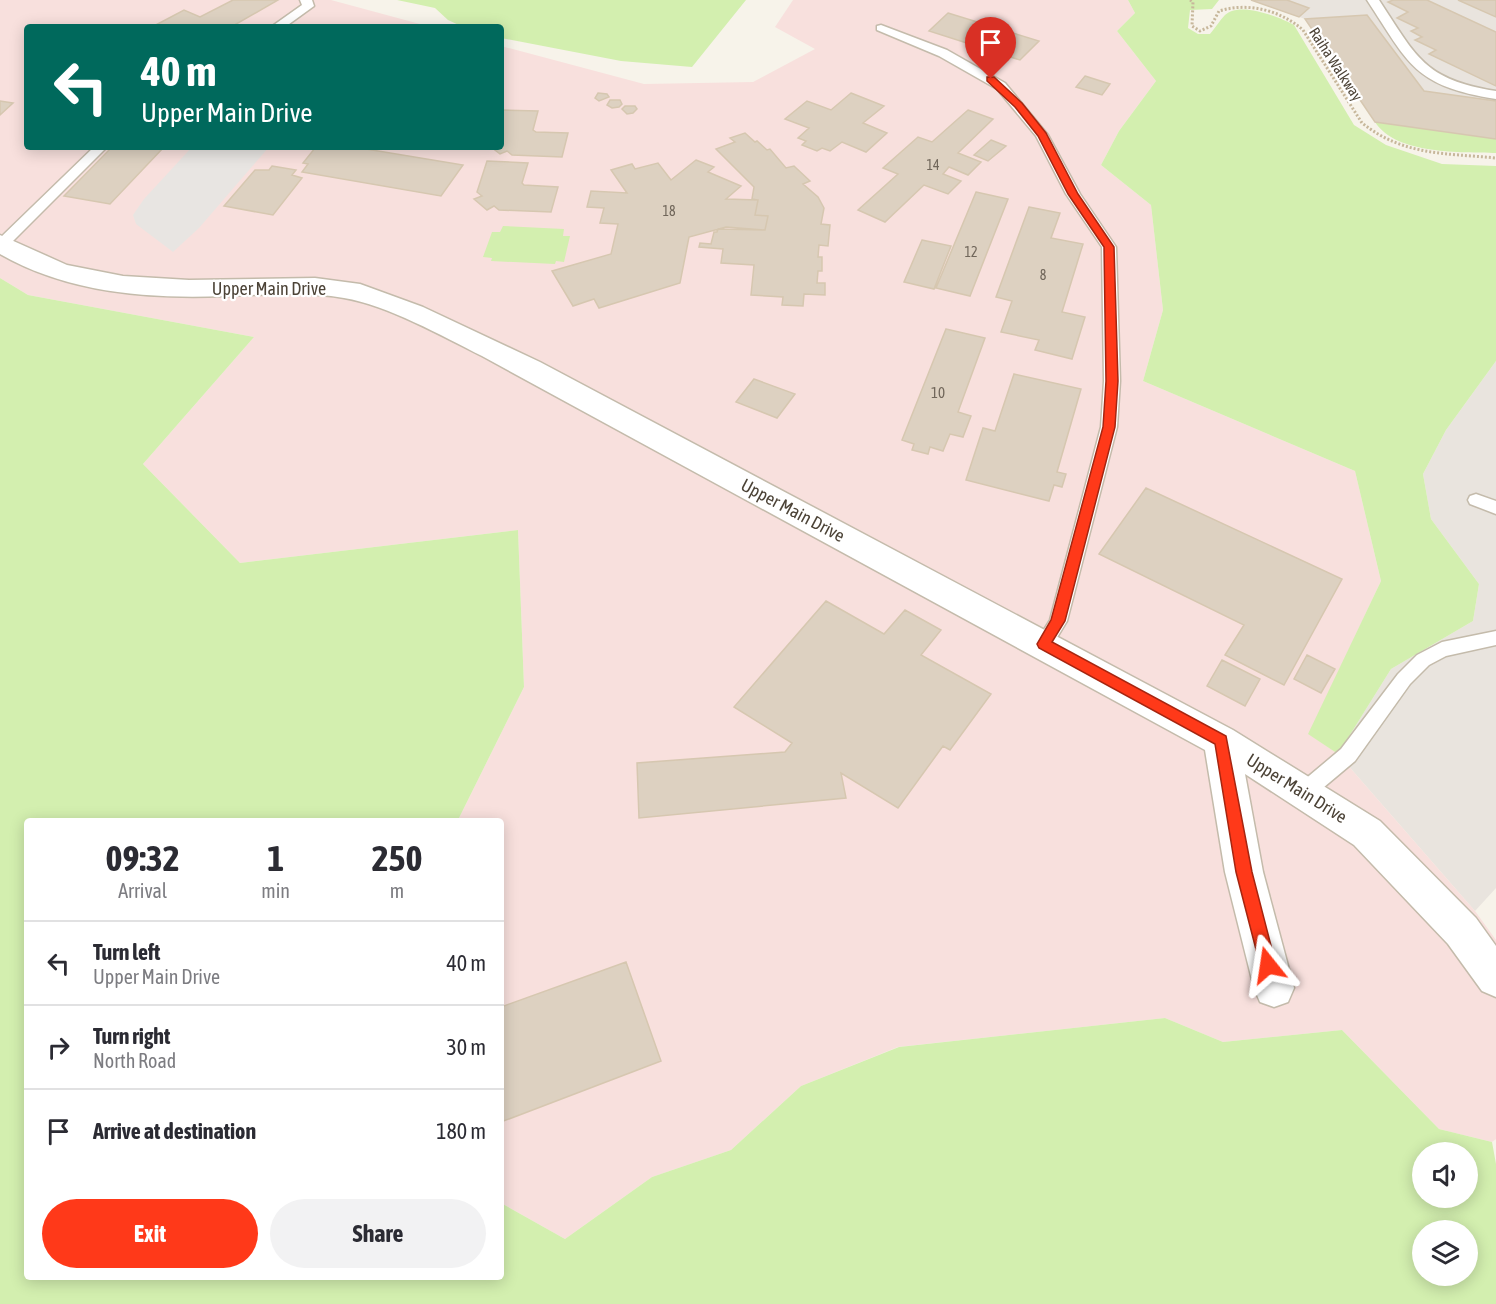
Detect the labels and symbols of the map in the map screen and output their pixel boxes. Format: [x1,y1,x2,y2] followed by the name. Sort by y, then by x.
[965,17,1016,79] pin
[1306,24,1366,104] street label: Raiha Walkway
[926,157,940,173] house number: 14
[662,203,676,219] house number: 18
[964,244,978,260] house number: 12
[1040,267,1047,283] house number: 8
[212,278,326,299] street label: Upper Main Drive
[931,384,945,401] house number: 10
[738,474,848,546] street label: Upper Main Drive
[1243,749,1351,827] street label: Upper Main Drive
[1236,933,1300,997] position arrow

